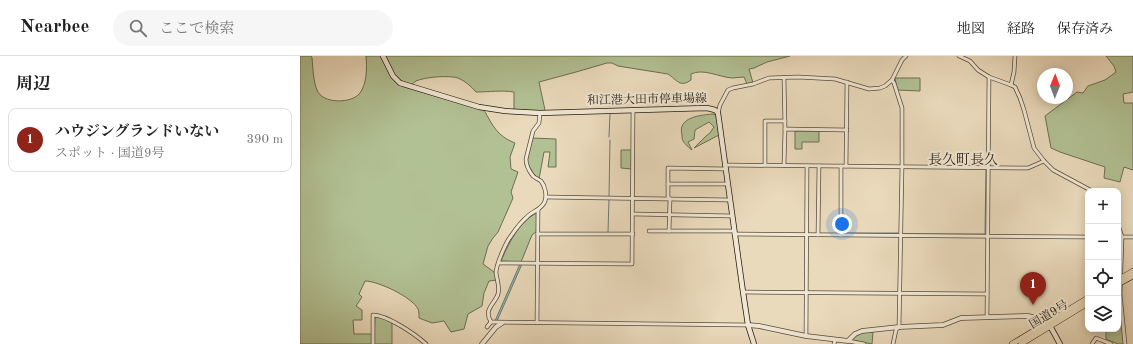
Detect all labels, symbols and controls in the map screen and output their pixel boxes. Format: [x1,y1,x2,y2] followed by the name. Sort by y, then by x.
[113,10,393,46] search box
[127,17,149,39] icon: search
[20,18,89,37] text: Nearbee
[159,22,234,37] text: ここで検索
[957,22,985,36] text: 地図
[1007,22,1035,36] text: 経路
[1057,22,1113,36] text: 保存済み
[1037,68,1073,104] north arrow
[16,76,50,93] text: 周辺
[587,91,707,107] street label: 和江港大田市停車場線
[55,125,219,140] text: ハウジングランドいない
[26,133,34,146] text: 1
[246,133,283,146] text: 390 m
[55,147,164,160] text: スポット · 国道9号
[928,152,998,167] district label: 長久町長久
[1085,188,1121,332] map controls
[1085,188,1121,224] button: +
[832,214,852,234] your location
[1085,224,1121,260] button: −
[1085,260,1121,296] button: locate
[1020,272,1046,305] pin: 1
[1085,296,1121,332] button: layers
[1026,297,1071,331] street label: 国道9号

